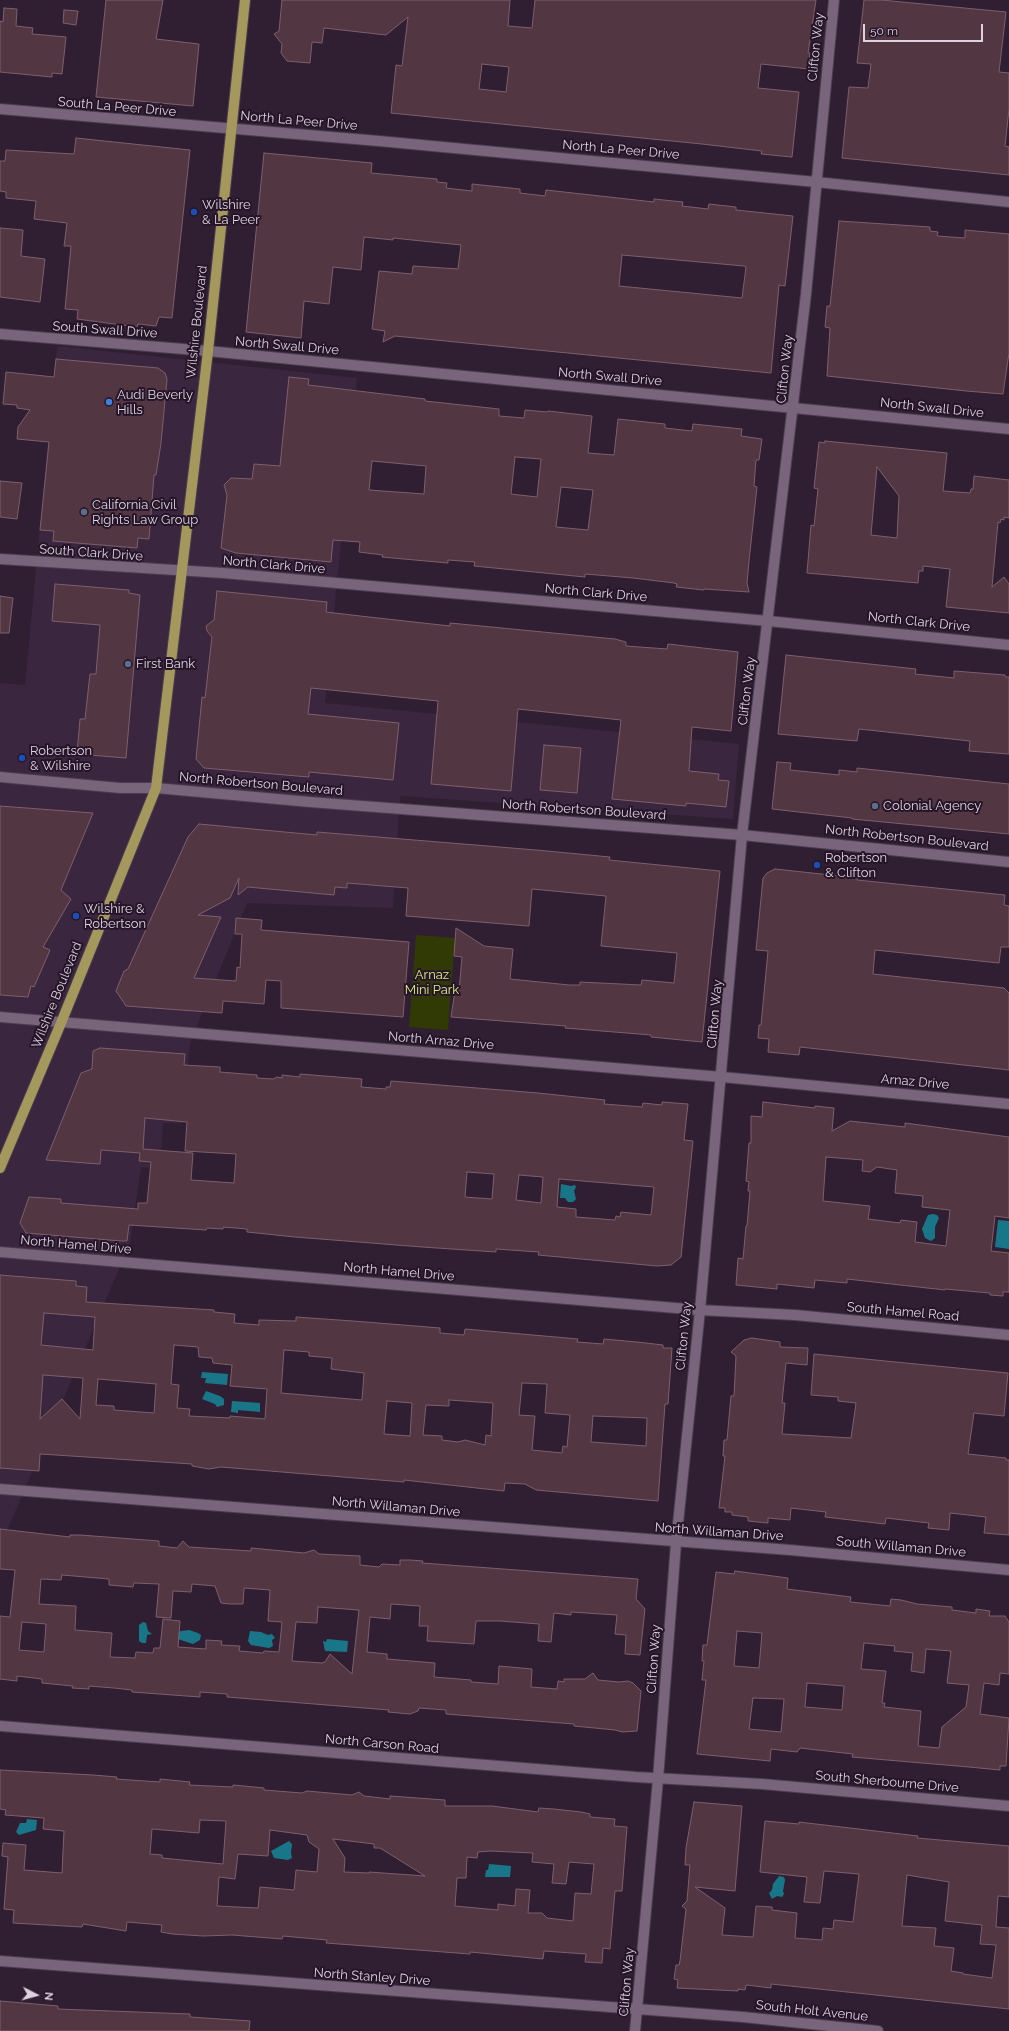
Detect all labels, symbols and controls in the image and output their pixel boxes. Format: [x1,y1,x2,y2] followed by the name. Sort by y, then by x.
[805,12,827,82] street label: Clifton Way
[865,16,985,42] scale bar
[870,24,898,38] text: 50 m
[57,94,177,120] street label: South La Peer Drive
[240,108,358,134] street label: North La Peer Drive
[562,137,680,163] street label: North La Peer Drive
[202,197,260,228] place label: Wilshire & La Peer
[189,207,199,217] marker: Wilshire & La Peer
[183,265,211,379] street label: Wilshire Boulevard
[52,319,158,341] street label: South Swall Drive
[234,334,340,358] street label: North Swall Drive
[774,334,796,404] street label: Clifton Way
[557,365,663,389] street label: North Swall Drive
[117,387,193,418] place label: Audi Beverly Hills
[879,395,985,421] street label: North Swall Drive
[104,397,114,407] marker: Audi Beverly Hills
[92,497,198,528] place label: California Civil Rights Law Group
[79,507,89,517] marker: California Civil Rights Law Group
[39,542,143,564] street label: South Clark Drive
[222,553,326,577] street label: North Clark Drive
[544,581,648,605] street label: North Clark Drive
[867,609,971,635] street label: North Clark Drive
[136,656,195,672] place label: First Bank
[735,656,759,726] street label: Clifton Way
[123,659,133,669] marker: First Bank
[30,743,92,774] place label: Robertson & Wilshire
[17,753,27,763] marker: Robertson & Wilshire
[178,769,344,799] street label: North Robertson Boulevard
[501,796,667,824] street label: North Robertson Boulevard
[883,798,981,814] place label: Colonial Agency
[870,801,880,811] marker: Colonial Agency
[824,822,990,854] street label: North Robertson Boulevard
[825,850,887,881] place label: Robertson & Clifton
[812,860,822,870] marker: Robertson & Clifton
[84,901,146,932] place label: Wilshire & Robertson
[71,911,81,921] marker: Wilshire & Robertson
[29,940,85,1050] street label: Wilshire Boulevard
[405,967,459,998] park label: Arnaz Mini Park
[704,979,726,1049] street label: Clifton Way
[387,1029,495,1053] street label: North Arnaz Drive
[880,1071,950,1093] street label: Arnaz Drive
[20,1232,132,1258] street label: North Hamel Drive
[343,1259,455,1285] street label: North Hamel Drive
[846,1299,960,1325] street label: South Hamel Road
[673,1301,695,1371] street label: Clifton Way
[331,1494,461,1520] street label: North Willaman Drive
[654,1520,784,1544] street label: North Willaman Drive
[836,1534,966,1560] street label: South Willaman Drive
[644,1624,664,1694] street label: Clifton Way
[324,1731,440,1757] street label: North Carson Road
[815,1768,959,1796] street label: South Sherbourne Drive
[616,1947,638,2017] street label: Clifton Way
[313,1965,431,1989] street label: North Stanley Drive
[16,1975,56,2015] north arrow
[42,1991,55,2001] text: N
[755,1997,869,2025] street label: South Holt Avenue

